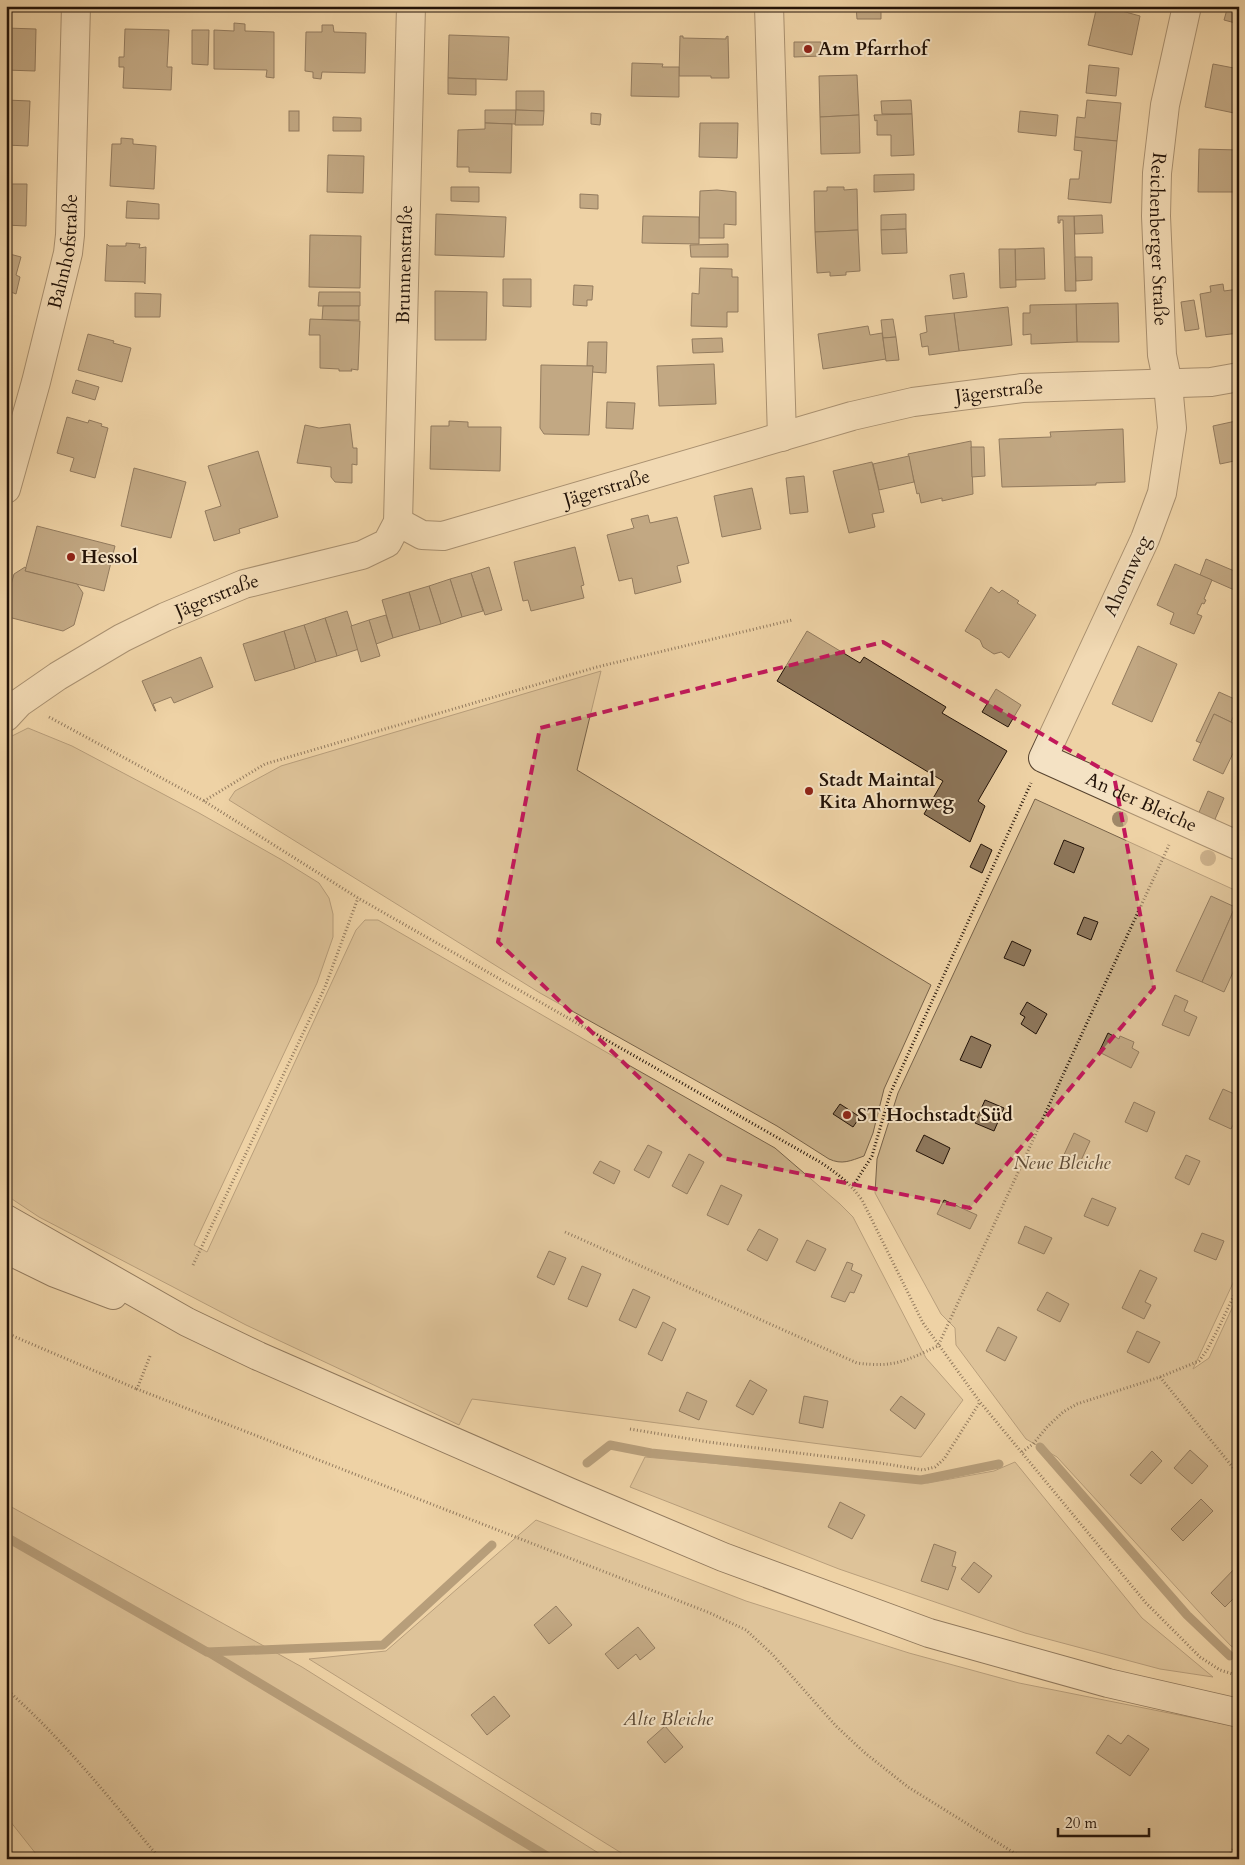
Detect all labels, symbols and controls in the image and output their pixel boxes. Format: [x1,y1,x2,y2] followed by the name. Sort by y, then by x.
[818,36,931,62] place label: Am Pfarrhof
[802,43,814,55] marker: Am Pfarrhof
[1143,151,1174,326] street label: Reichenberger Straße
[42,194,84,312] street label: Bahnhofstraße
[390,205,419,324] street label: Brunnenstraße
[951,374,1044,410] street label: Jägerstraße
[558,463,653,514] street label: Jägerstraße
[1097,531,1157,621] street label: Ahornweg
[81,544,138,570] place label: Hessol
[65,551,77,563] marker: Hessol
[168,568,262,626] street label: Jägerstraße
[1081,766,1201,839] street label: An der Bleiche
[819,767,954,815] place label: Stadt Maintal Kita Ahornweg
[803,785,815,797] marker: Stadt Maintal Kita Ahornweg
[857,1102,1013,1128] place label: ST Hochstadt Süd
[841,1109,853,1121] marker: ST Hochstadt Süd
[1013,1150,1111,1176] park label: Neue Bleiche
[622,1706,714,1732] park label: Alte Bleiche
[1058,1805,1149,1837] scale bar
[1065,1813,1097,1833] text: 20 m

